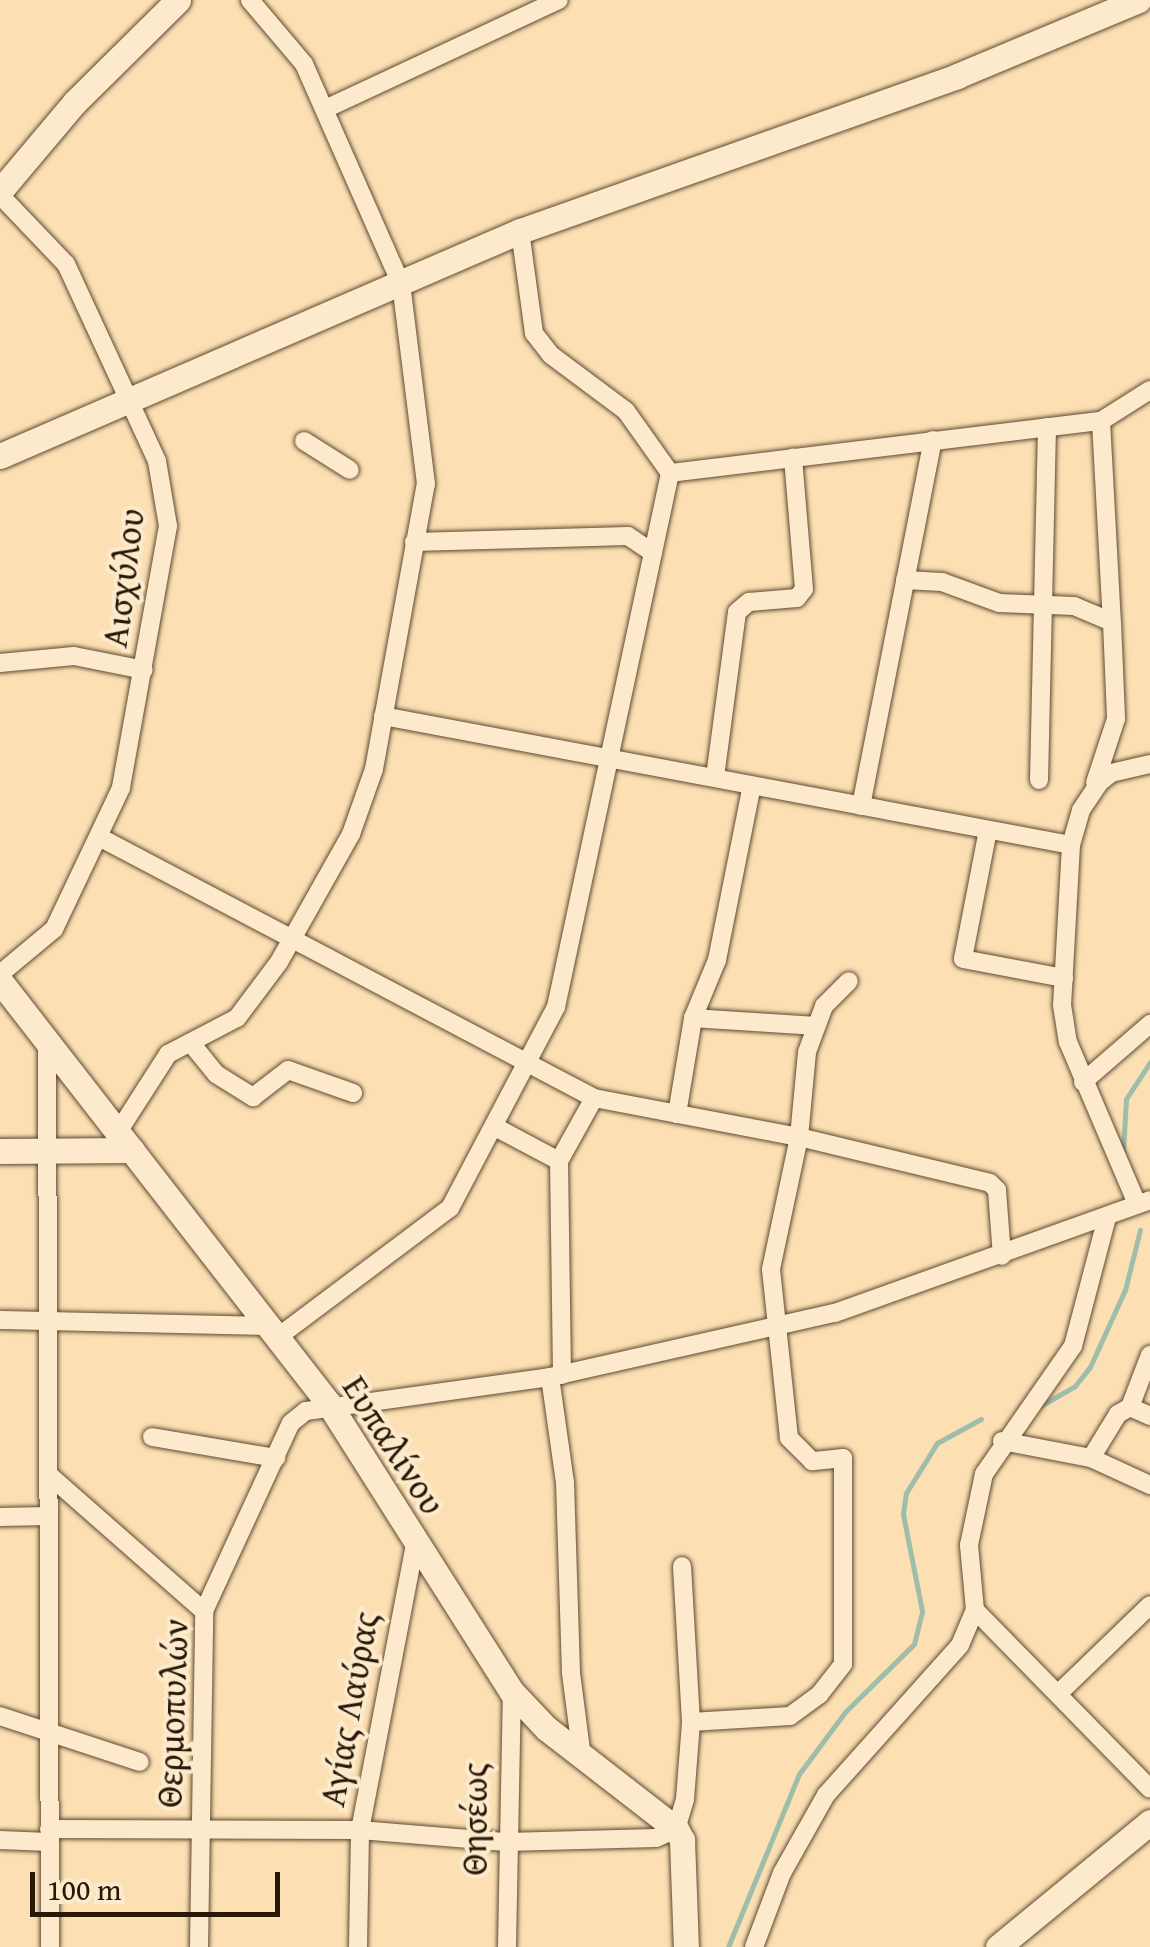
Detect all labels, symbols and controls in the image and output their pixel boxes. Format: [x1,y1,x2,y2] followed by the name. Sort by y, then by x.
[94,506,152,650] street label: Αισχύλου
[334,1368,454,1522] street label: Ευπαλίνου
[311,1608,387,1810] street label: Αγίας Λαύρας
[148,1618,196,1808] street label: Θερμοπυλών
[453,1762,495,1876] street label: Θησέως
[35,1852,285,1914] scale bar
[47,1867,121,1911] text: 100 m

